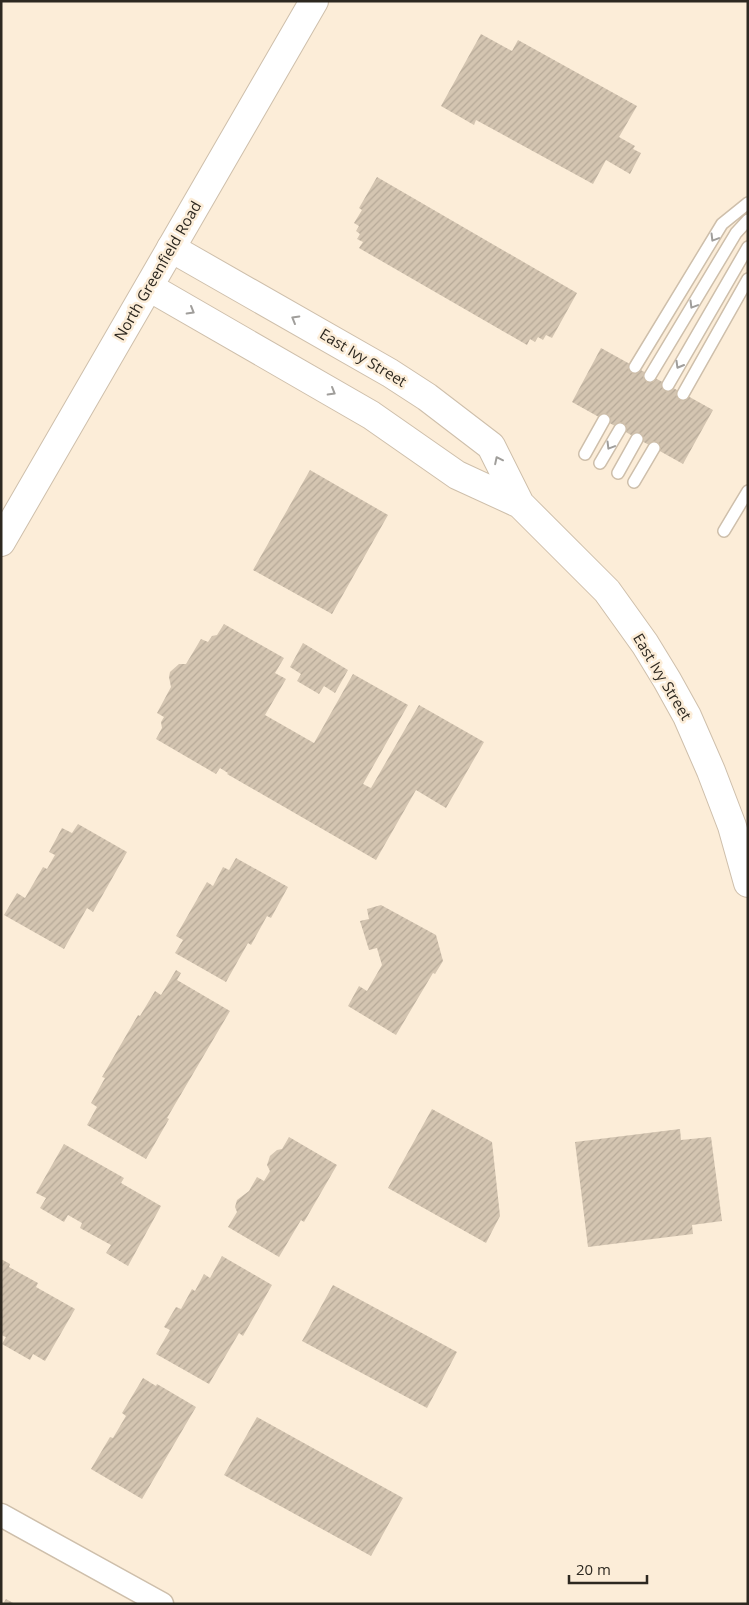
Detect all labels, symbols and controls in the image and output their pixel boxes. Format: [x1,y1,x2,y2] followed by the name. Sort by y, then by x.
[109,197,205,344] street label: North Greenfield Road
[711,232,720,241] one-way arrow
[690,300,700,309] one-way arrow
[186,305,195,315] one-way arrow
[292,315,301,325] one-way arrow
[316,323,411,391] street label: East Ivy Street
[676,360,686,369] one-way arrow
[327,386,336,396] one-way arrow
[606,440,616,449] one-way arrow
[494,457,504,466] one-way arrow
[629,629,697,724] street label: East Ivy Street
[569,1552,646,1584] scale bar
[576,1559,611,1579] text: 20 m

